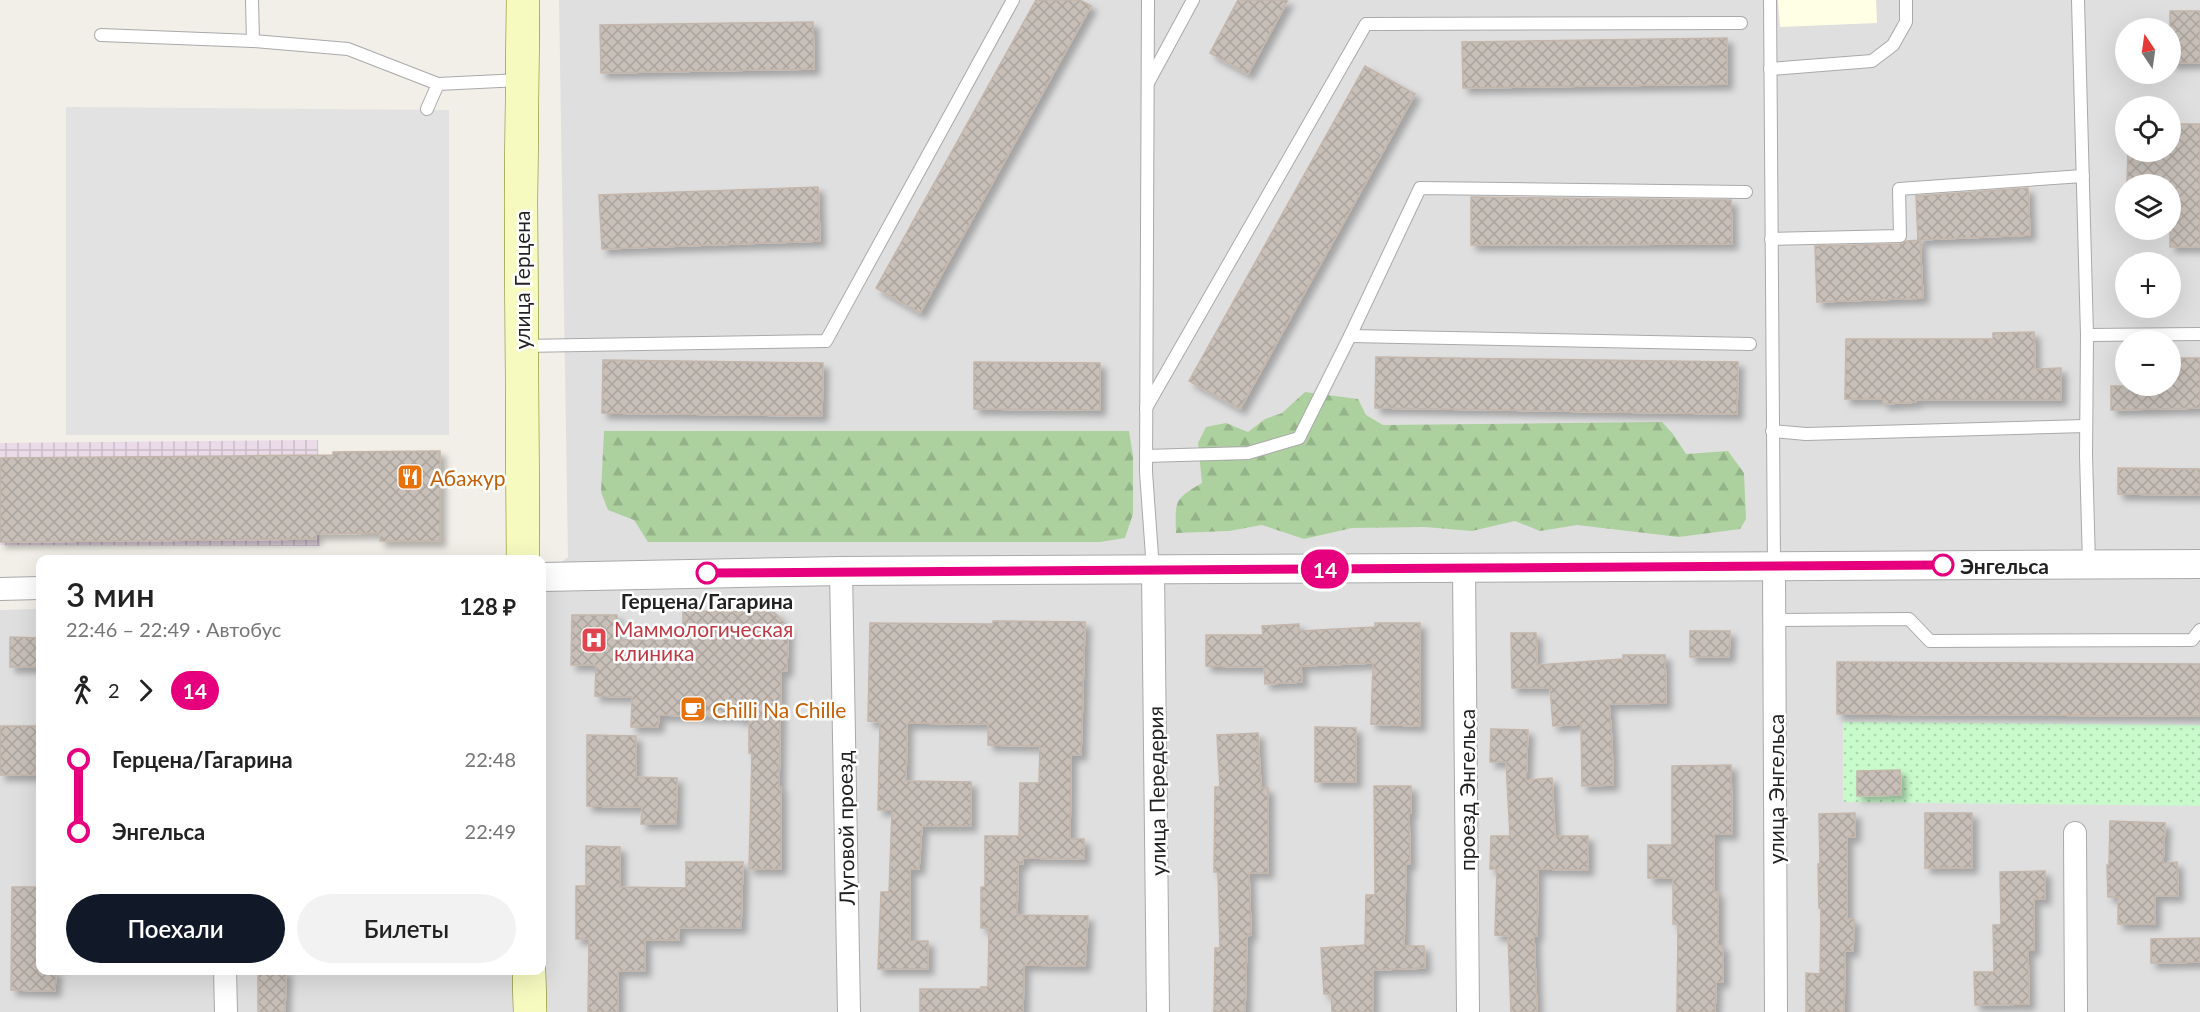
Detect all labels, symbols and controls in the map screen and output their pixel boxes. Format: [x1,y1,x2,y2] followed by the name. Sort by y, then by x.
[2115,18,2181,84] north arrow
[2115,18,2181,396] map controls
[2115,96,2181,162] button: locate
[2115,174,2181,240] button: layers
[509,210,534,350] street label: улица Герцена
[2115,252,2181,318] button: +
[2115,330,2181,396] button: −
[395,462,425,492] restaurant icon: Абажур
[430,465,506,490] place label: Абажур
[1298,550,1352,588] line badge: 14
[1960,553,2049,578] place label: Энгельса
[1932,554,1954,576] marker: Энгельса
[1313,557,1337,582] text: 14
[696,562,718,584] marker: Герцена/Гагарина
[66,574,155,614] text: 3 мин
[621,588,793,613] place label: Герцена/Гагарина
[460,593,516,620] text: 128 ₽
[614,616,793,665] place label: Маммологическая клиника
[66,617,281,641] text: 22:46 – 22:49 · Автобус
[579,625,609,655] hospital icon: Маммологическая клиника
[66,674,99,707] icon: walk
[129,674,162,707] icon: forward
[108,678,120,702] text: 2
[183,678,207,703] text: 14
[678,694,708,724] cafe icon: Chilli Na Chille
[712,697,846,722] place label: Chilli Na Chille
[1142,706,1170,876] street label: улица Передерия
[1454,709,1479,871] street label: проезд Энгельса
[1763,714,1788,864] street label: улица Энгельса
[112,746,293,773] text: Герцена/Гагарина
[465,747,516,771] text: 22:48
[831,750,859,907] street label: Луговой проезд
[112,818,205,845] text: Энгельса
[465,819,516,843] text: 22:49
[66,894,285,963] button: Поехали
[297,894,516,963] button: Билеты

